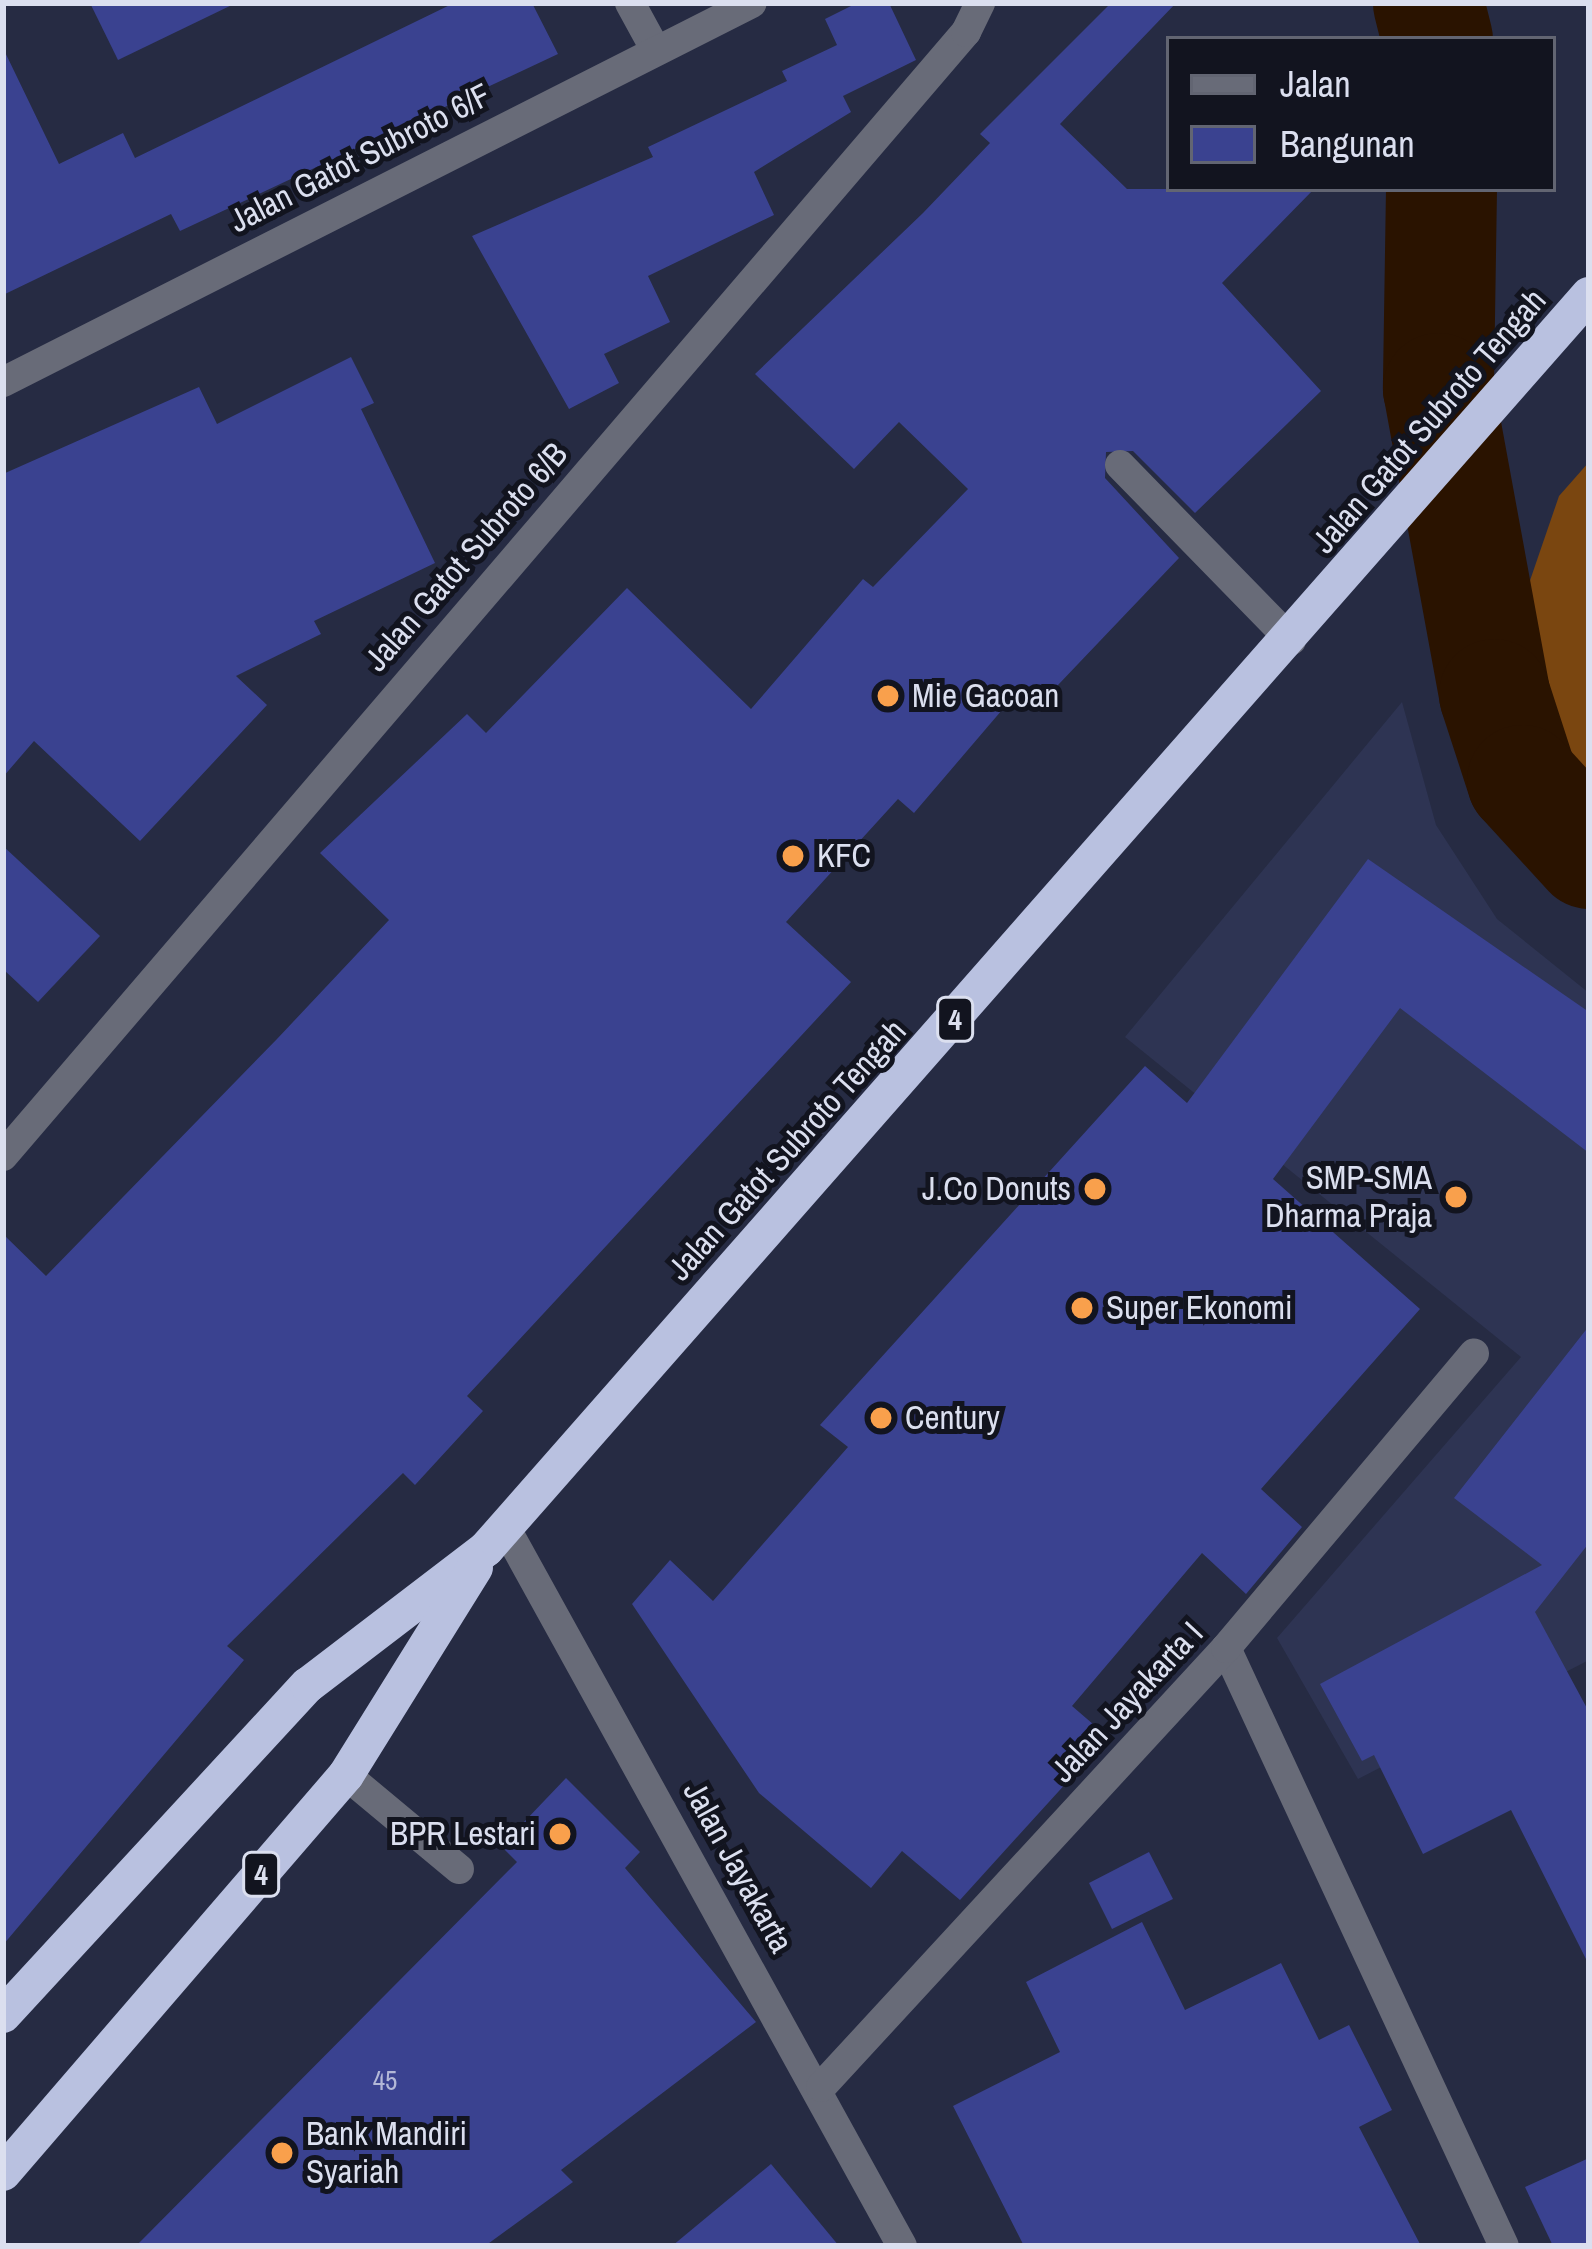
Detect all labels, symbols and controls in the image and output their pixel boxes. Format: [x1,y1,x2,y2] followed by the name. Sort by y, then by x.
[1166,36,1556,192] legend
[1280,60,1351,108] text: Jalan
[223,75,497,241] street label: Jalan Gatot Subroto 6/F
[1280,120,1415,168] text: Bangunan
[1304,281,1554,561] street label: Jalan Gatot Subroto Tengah
[356,435,576,679] street label: Jalan Gatot Subroto 6/B
[912,676,1059,716] place label: Mie Gacoan
[875,683,901,709] marker: Mie Gacoan
[817,836,871,876] place label: KFC
[780,843,806,869] marker: KFC
[934,995,976,1043] road number: 4
[660,1012,914,1288] street label: Jalan Gatot Subroto Tengah
[1265,1158,1432,1236] place label: SMP-SMA Dharma Praja
[922,1169,1071,1209] place label: J.Co Donuts
[1082,1176,1108,1202] marker: J.Co Donuts
[1443,1184,1469,1210] marker: SMP-SMA Dharma Praja
[1106,1288,1293,1328] place label: Super Ekonomi
[1069,1295,1095,1321] marker: Super Ekonomi
[905,1398,1000,1438] place label: Century
[868,1405,894,1431] marker: Century
[1043,1614,1211,1790] street label: Jalan Jayakarta I
[675,1775,801,1959] street label: Jalan Jayakarta
[390,1814,536,1854] place label: BPR Lestari
[547,1821,573,1847] marker: BPR Lestari
[240,1850,282,1898] road number: 4
[373,2065,397,2097] house number: 45
[306,2114,467,2192] place label: Bank Mandiri Syariah
[269,2140,295,2166] marker: Bank Mandiri Syariah

